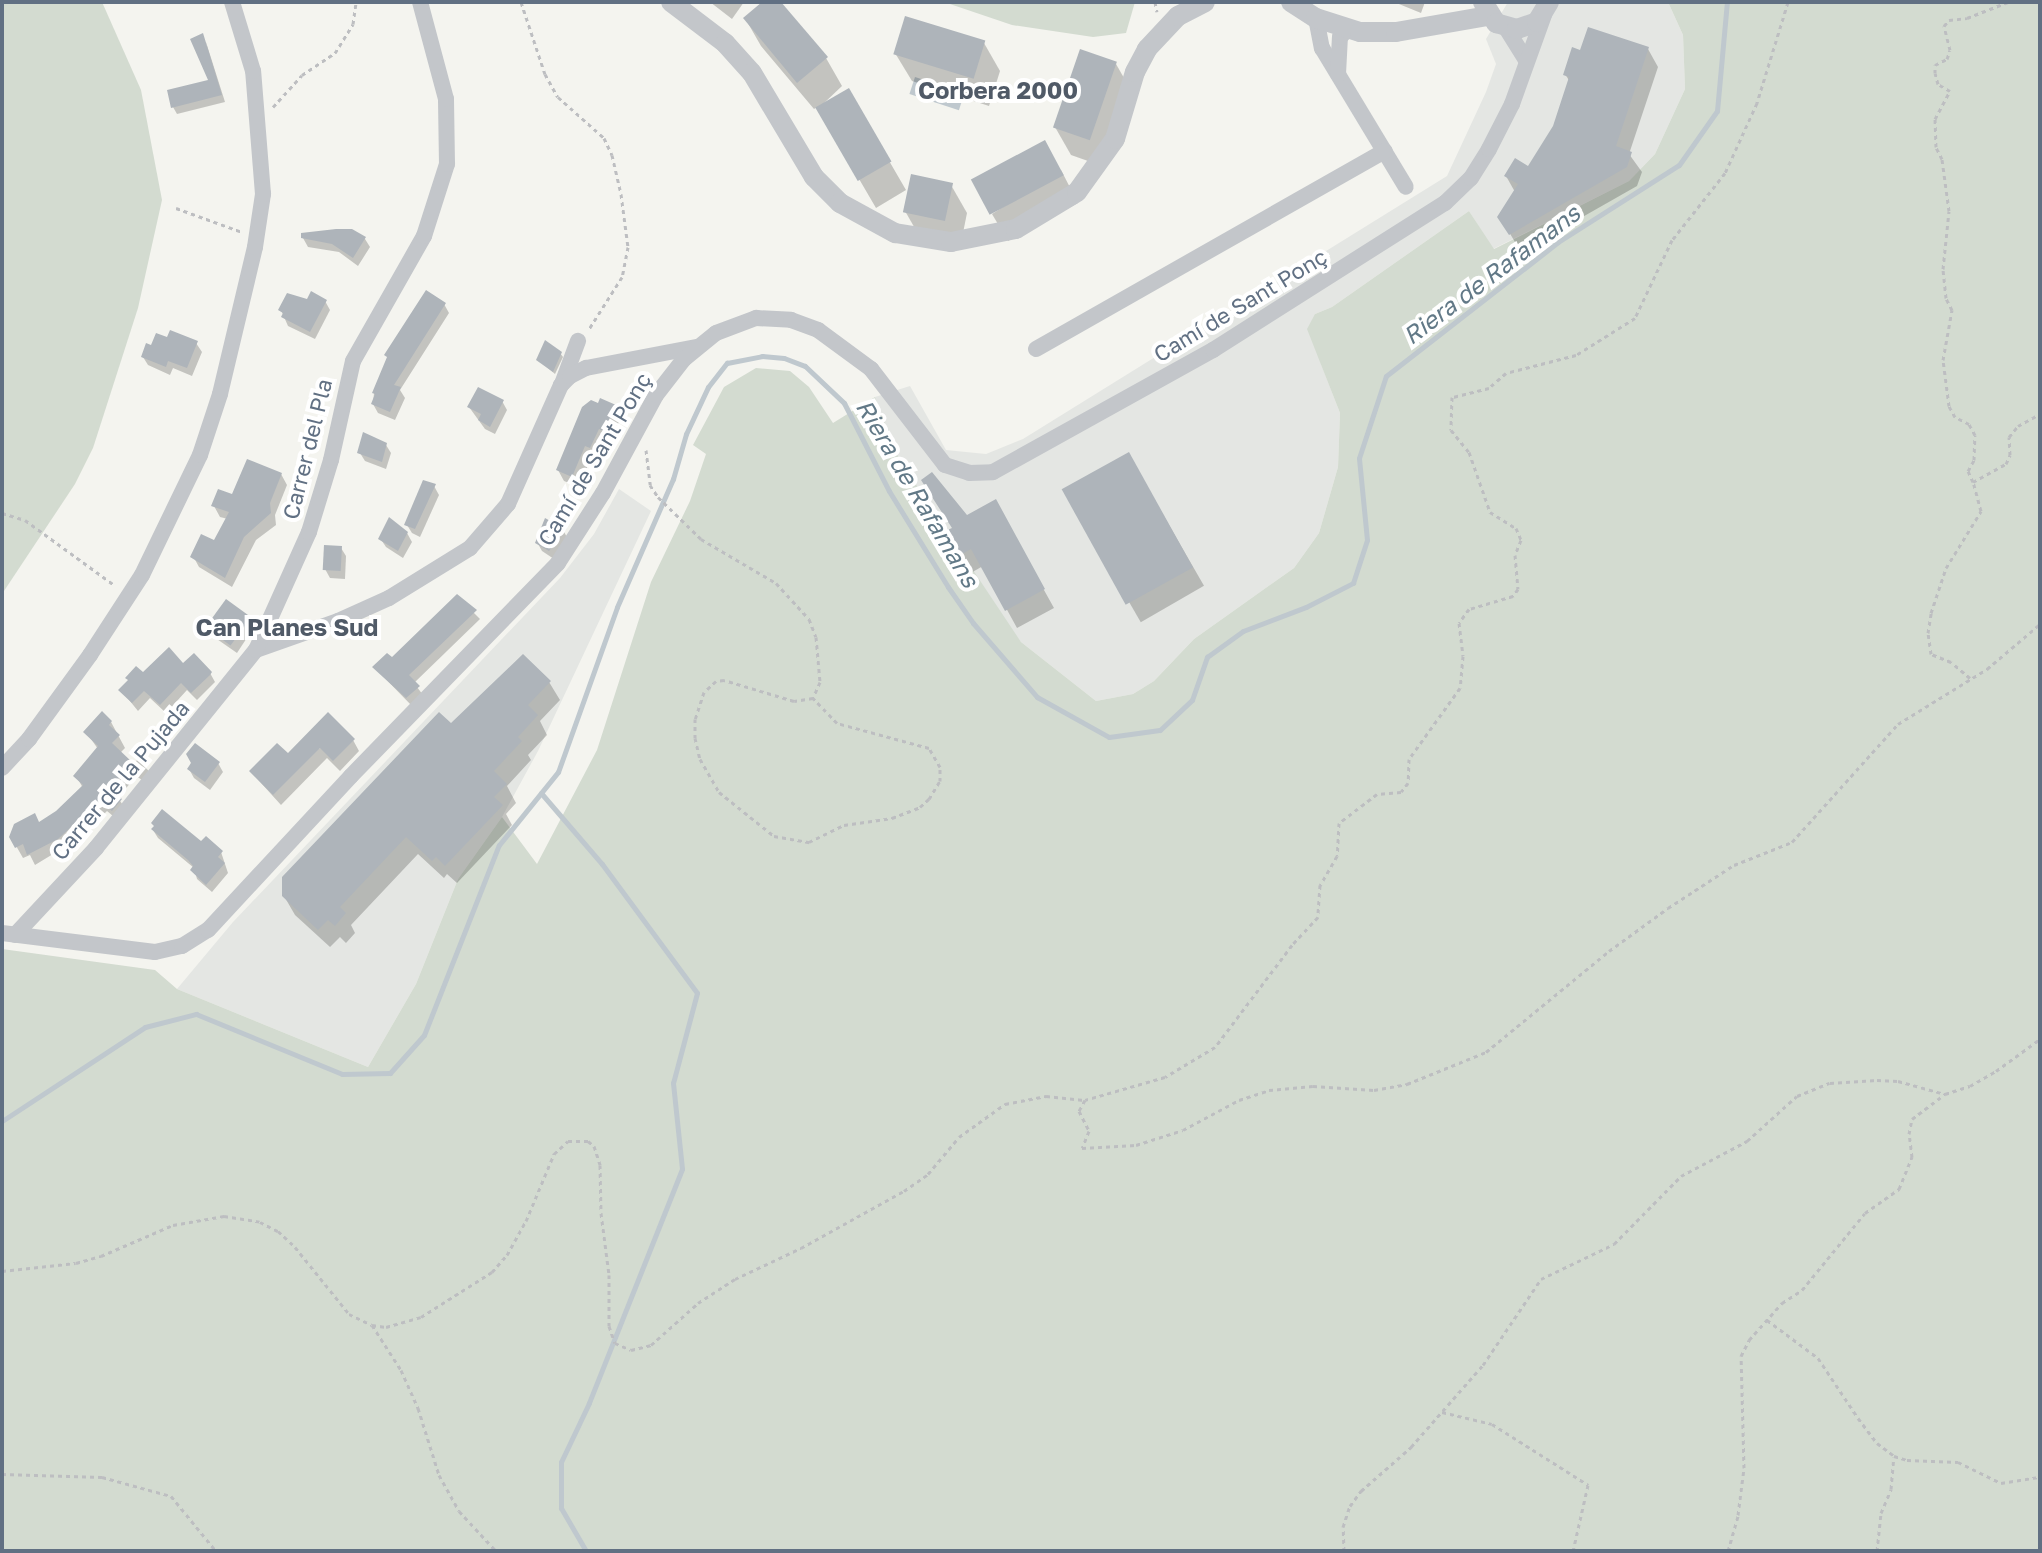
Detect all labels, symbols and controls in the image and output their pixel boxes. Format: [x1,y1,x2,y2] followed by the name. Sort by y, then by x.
[918,76,1078,104] district label: Corbera 2000
[1397,198,1585,350] water label: Riera de Rafamans
[1149,243,1331,367] street label: Camí de Sant Ponç
[532,368,656,550] street label: Camí de Sant Ponç
[277,376,337,522] street label: Carrer del Pla
[851,394,985,592] water label: Riera de Rafamans
[196,613,378,641] district label: Can Planes Sud
[46,695,194,865] street label: Carrer de la Pujada

